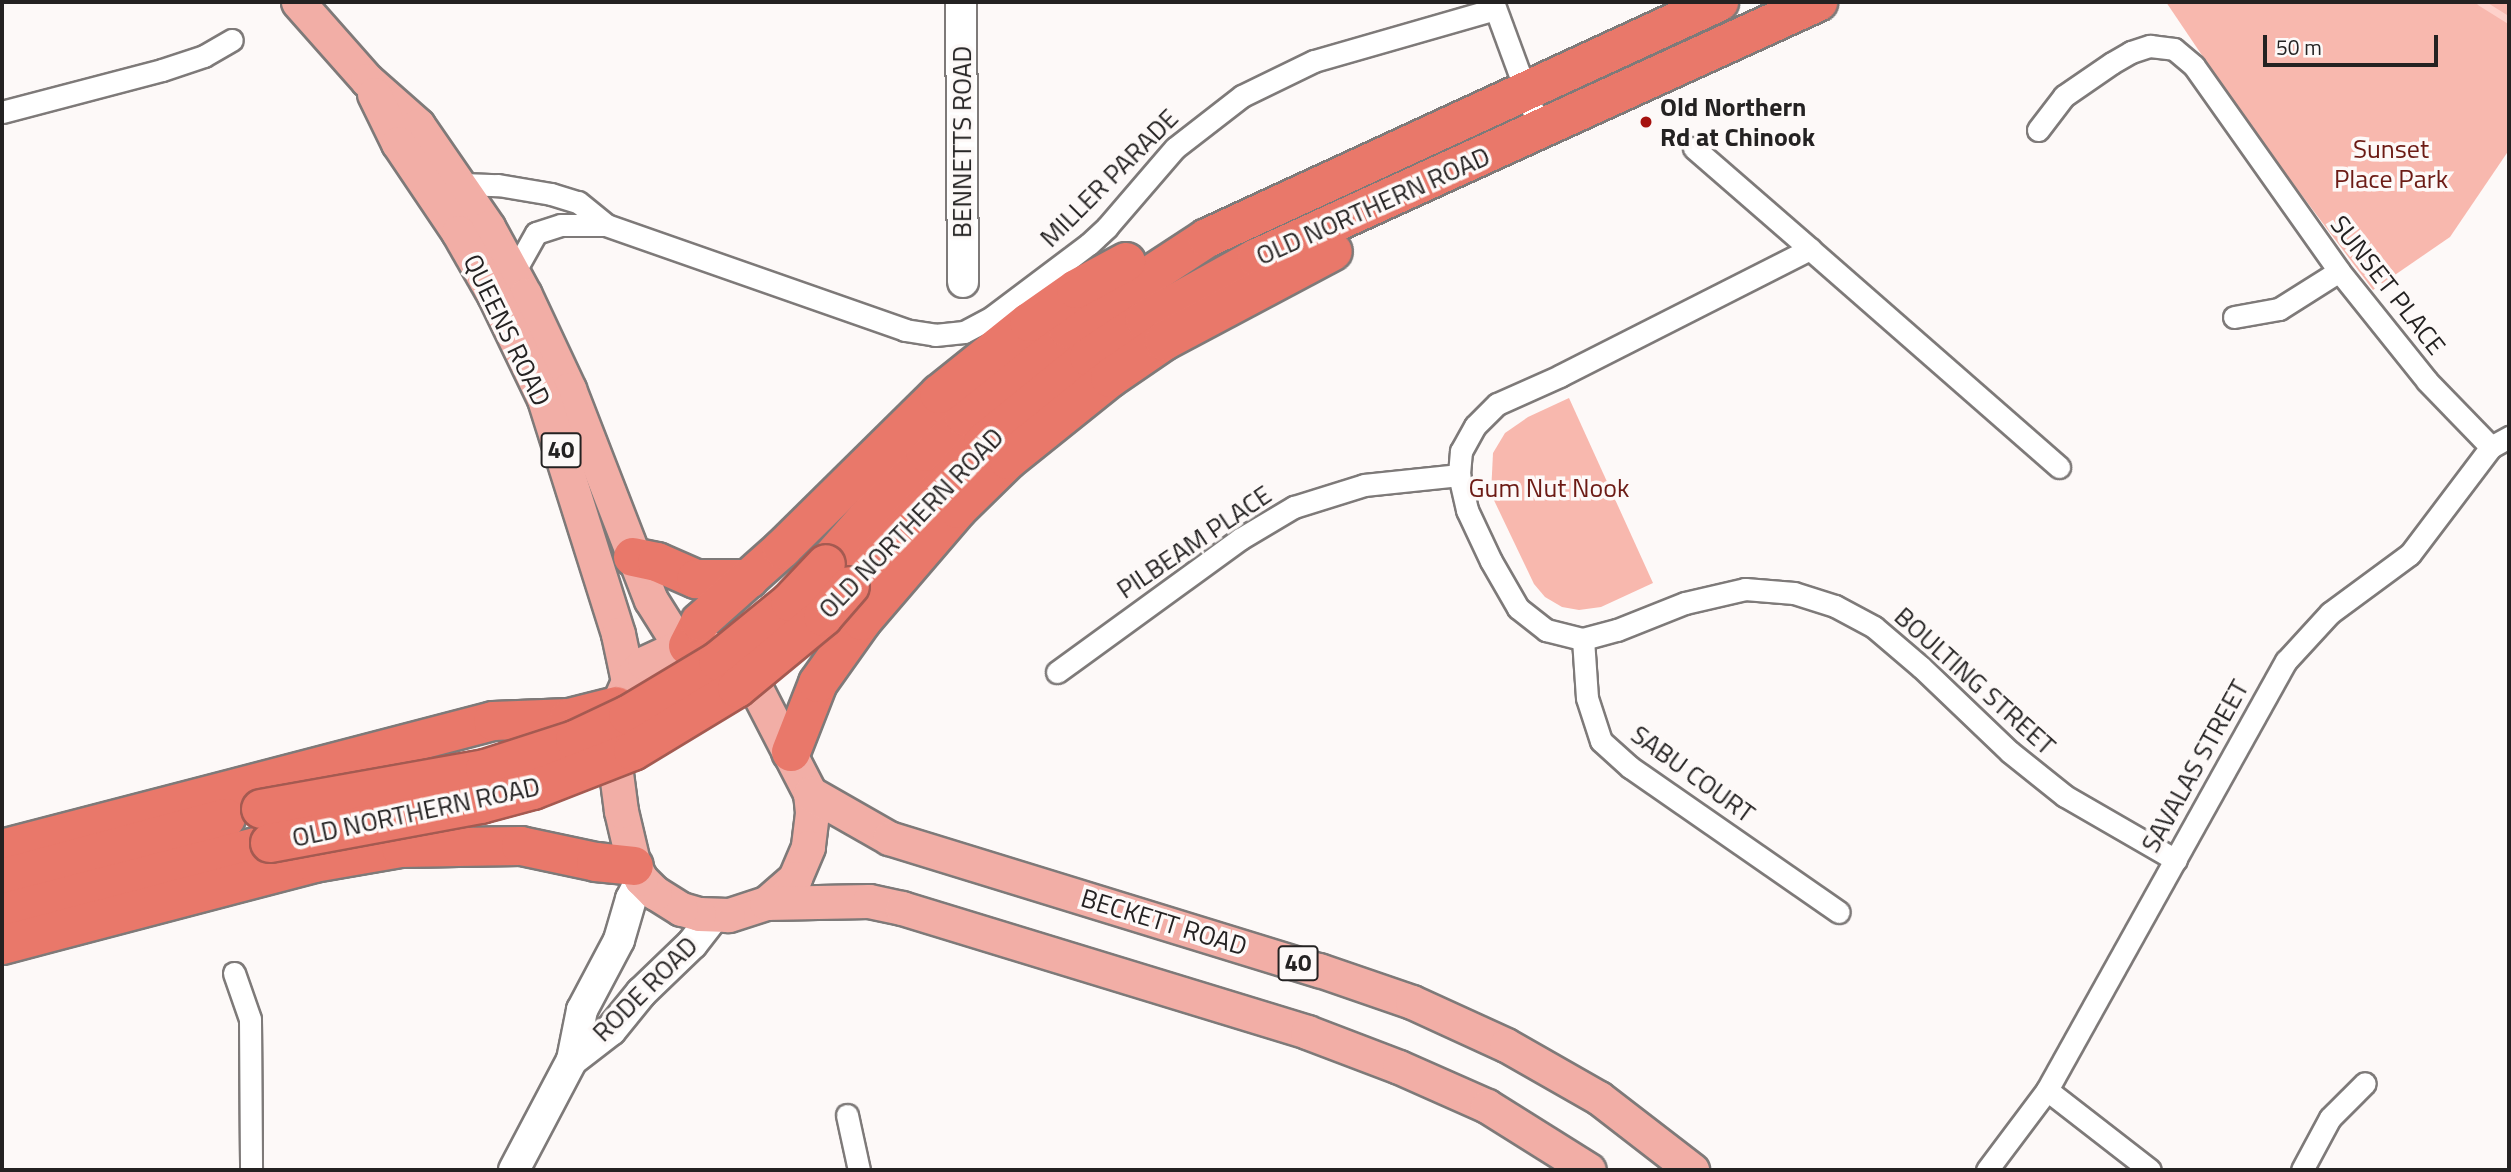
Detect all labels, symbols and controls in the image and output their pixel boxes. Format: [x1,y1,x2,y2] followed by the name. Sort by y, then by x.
[2266,21,2441,65] scale bar
[2276,31,2322,63] text: 50 m
[946,46,978,238] street label: BENNETTS ROAD
[1660,91,1815,152] place label: Old Northern Rd at Chinook
[1034,103,1184,253] street label: MILLER PARADE
[1638,114,1654,130] marker: Old Northern Rd at Chinook
[2334,133,2448,194] park label: Sunset Place Park
[1251,140,1495,272] street label: OLD NORTHERN ROAD
[2324,209,2452,361] street label: SUNSET PLACE
[457,249,557,411] street label: QUEENS ROAD
[812,421,1010,625] street label: OLD NORTHERN ROAD
[540,430,582,471] road number: 40
[1469,472,1629,504] park label: Gum Nut Nook
[1111,479,1277,605] street label: PILBEAM PLACE
[1888,601,2062,761] street label: BOULTING STREET
[2135,674,2255,858] street label: SAVALAS STREET
[1625,719,1761,829] street label: SABU COURT
[289,770,543,854] street label: OLD NORTHERN ROAD
[1077,882,1251,962] street label: BECKETT ROAD
[586,930,704,1048] street label: RODE ROAD
[1277,943,1319,984] road number: 40

